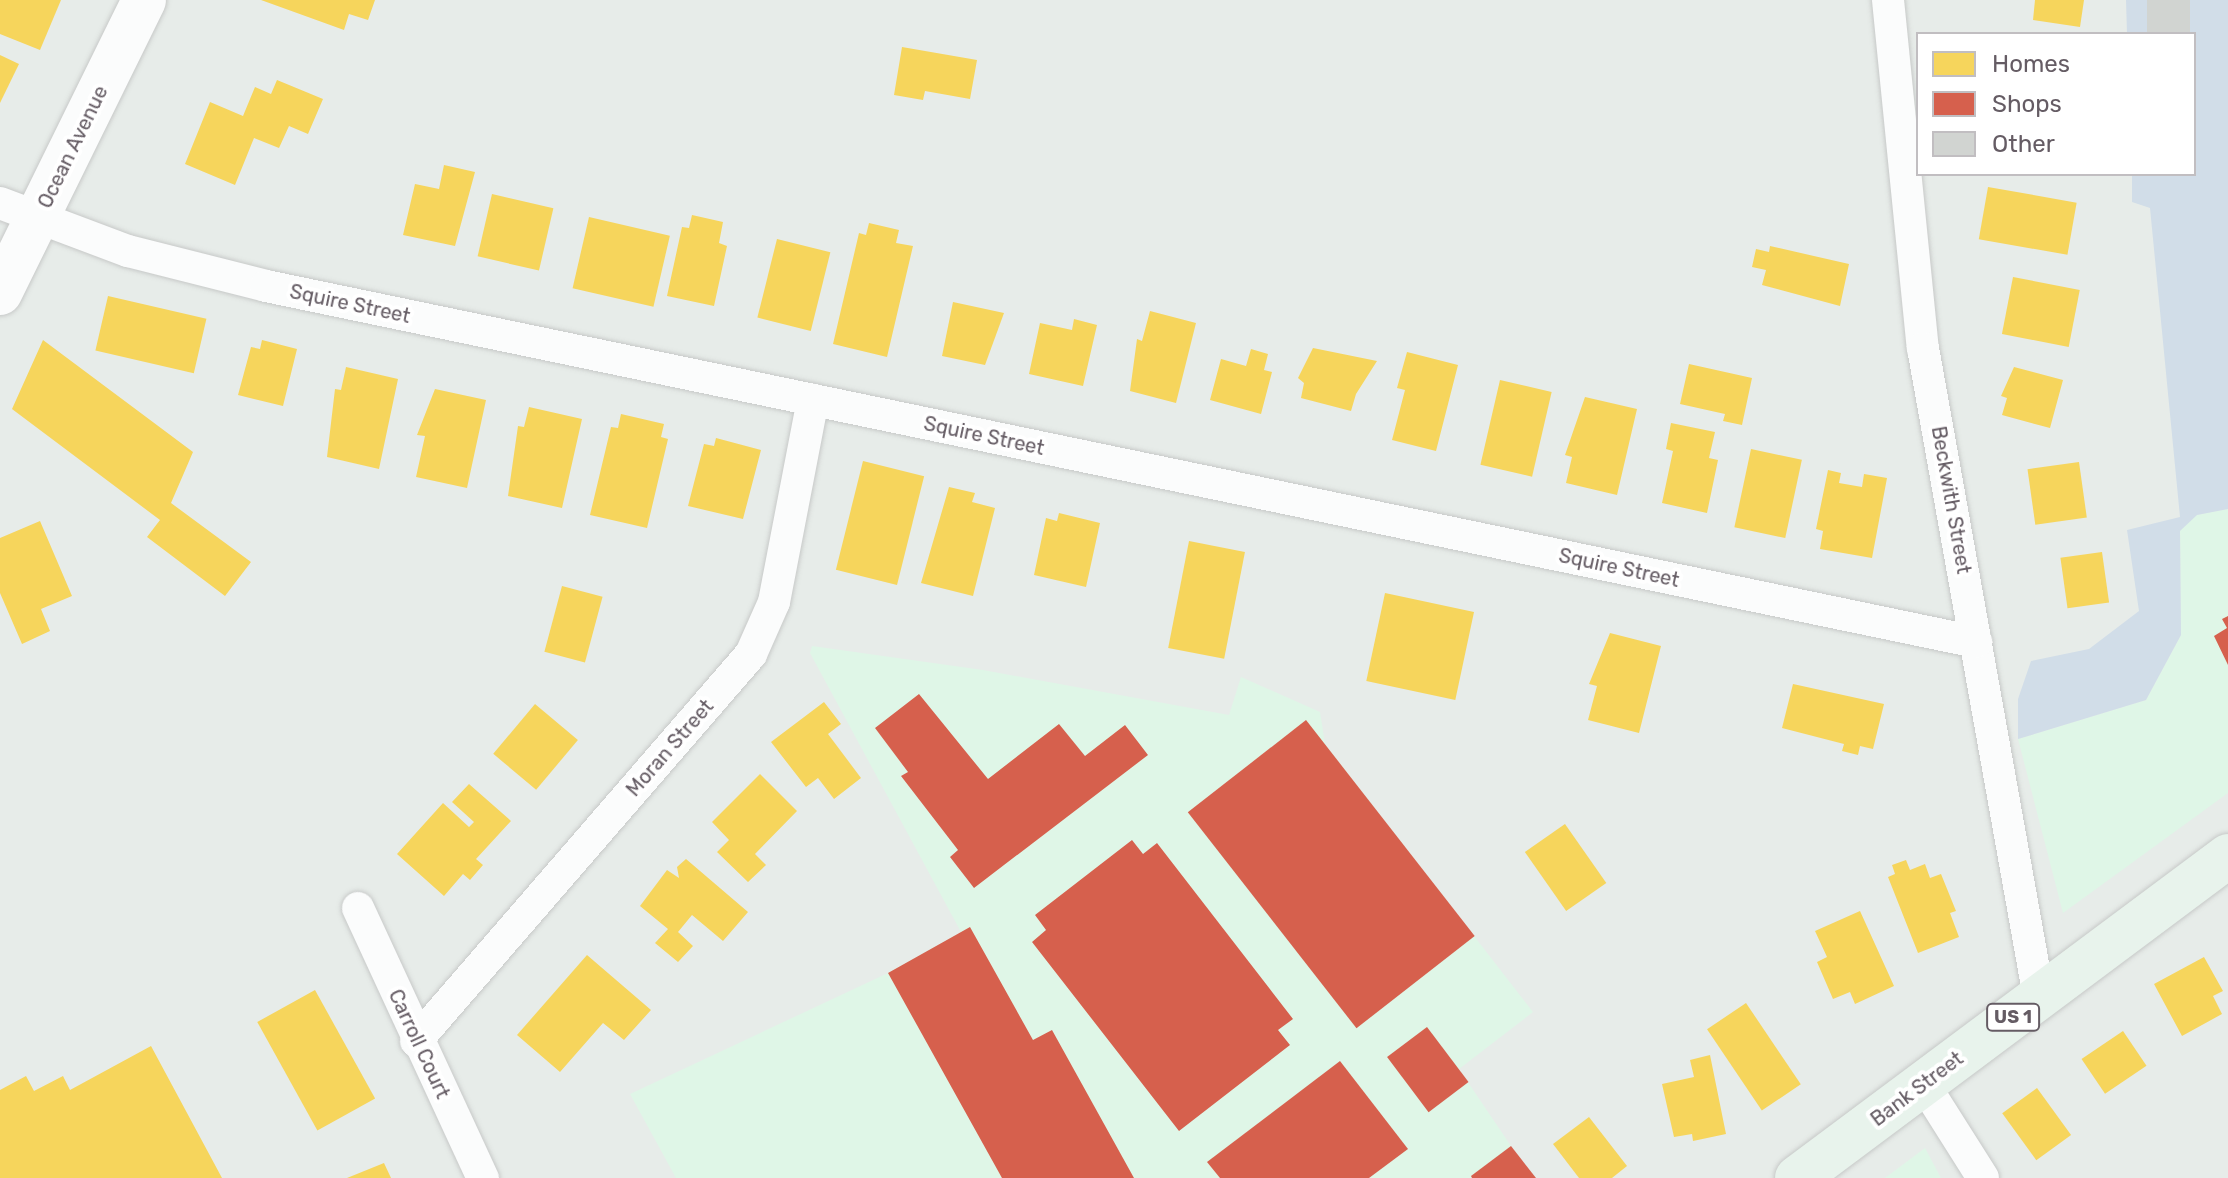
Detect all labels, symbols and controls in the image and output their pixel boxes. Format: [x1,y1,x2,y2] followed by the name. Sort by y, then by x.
[1916,32,2196,176] legend
[1992,50,2070,78] text: Homes
[33,82,113,212] street label: Ocean Avenue
[1992,90,2062,118] text: Shops
[1992,130,2055,158] text: Other
[288,280,412,328] street label: Squire Street
[922,412,1046,460] street label: Squire Street
[1926,424,1976,576] street label: Beckwith Street
[1557,544,1681,592] street label: Squire Street
[621,695,719,801] street label: Moran Street
[383,986,455,1102] street label: Carroll Court
[1985,1003,2041,1031] road number: US 1
[1866,1046,1968,1132] street label: Bank Street

